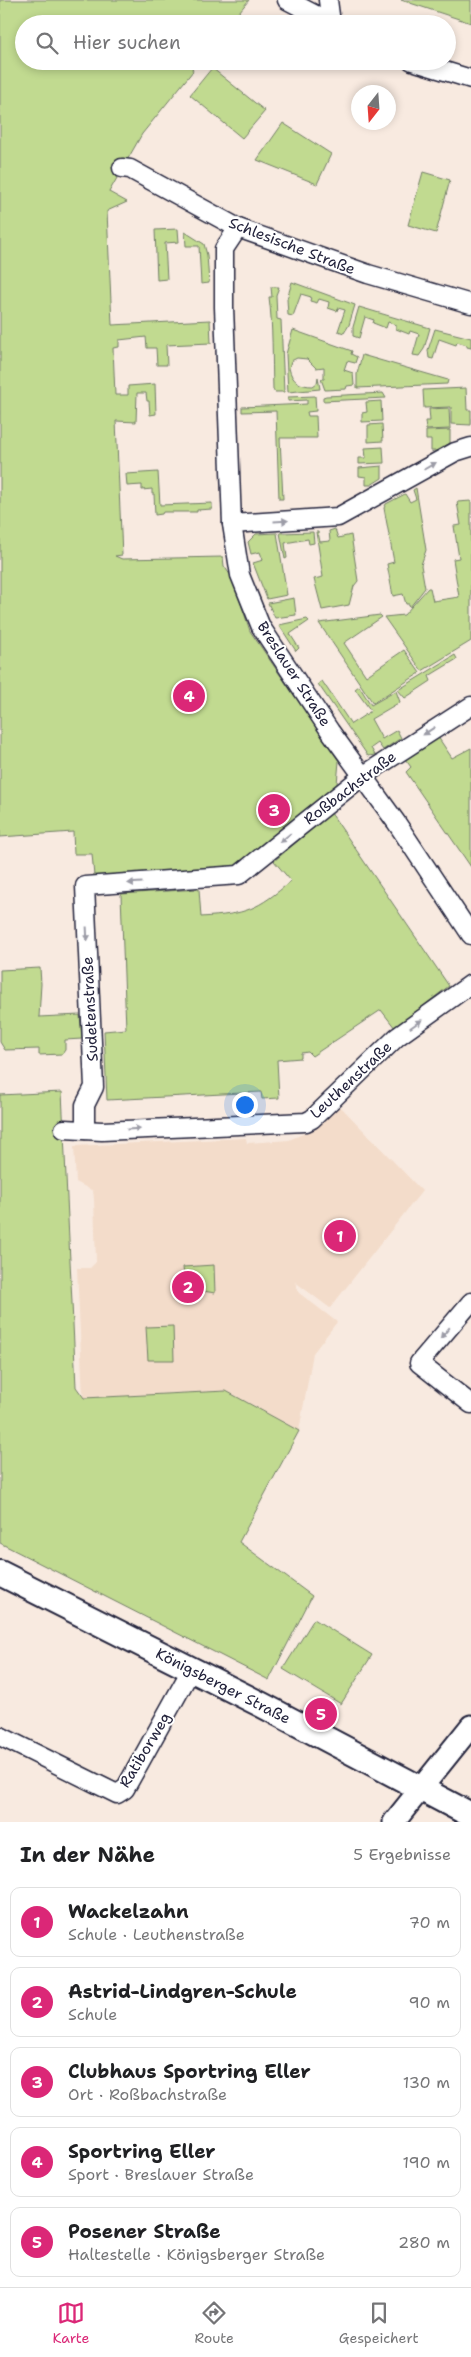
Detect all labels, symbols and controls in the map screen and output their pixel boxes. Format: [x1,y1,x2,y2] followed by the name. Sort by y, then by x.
[15,15,456,70] search box
[33,29,61,57] icon: search
[73,30,181,55] text: Hier suchen
[351,85,396,130] north arrow
[226,213,358,279] street label: Schlesische Straße
[423,462,437,470] one-way arrow
[273,517,289,525] one-way arrow
[253,618,335,730] street label: Breslauer Straße
[173,677,205,715] pin: 4
[423,727,436,736] one-way arrow
[300,747,400,829] street label: Roßbachstraße
[258,791,290,829] pin: 3
[279,833,292,844] one-way arrow
[127,879,143,887] one-way arrow
[83,927,91,943] one-way arrow
[77,956,103,1062] street label: Sudetenstraße
[409,1019,422,1029] one-way arrow
[306,1037,396,1123] street label: Leuthenstraße
[232,1092,258,1118] your location
[126,1125,142,1133] one-way arrow
[324,1217,356,1255] pin: 1
[172,1268,204,1306] pin: 2
[440,1326,451,1339] one-way arrow
[152,1643,294,1729] street label: Königsberger Straße
[305,1695,337,1733] pin: 5
[115,1709,175,1791] street label: Ratiborweg
[20,1841,155,1869] text: In der Nähe
[353,1844,451,1865] text: 5 Ergebnisse
[68,1899,189,1924] text: Wackelzahn
[33,1912,41,1933] text: 1
[409,1912,450,1933] text: 70 m
[68,1924,245,1945] text: Schule · Leuthenstraße
[68,1979,297,2004] text: Astrid-Lindgren-Schule
[31,1992,43,2013] text: 2
[409,1992,450,2013] text: 90 m
[68,2004,117,2025] text: Schule
[68,2059,311,2084] text: Clubhaus Sportring Eller
[31,2072,43,2093] text: 3
[403,2072,450,2093] text: 130 m
[68,2084,227,2105] text: Ort · Roßbachstraße
[68,2139,216,2164] text: Sportring Eller
[31,2152,43,2173] text: 4
[403,2152,450,2173] text: 190 m
[68,2164,254,2185] text: Sport · Breslauer Straße
[68,2219,221,2244] text: Posener Straße
[32,2232,42,2253] text: 5
[398,2232,450,2253] text: 280 m
[68,2244,325,2265] text: Haltestelle · Königsberger Straße
[52,2299,90,2347] tab: Karte
[194,2299,234,2347] tab: Route
[339,2299,419,2347] tab: Gespeichert

